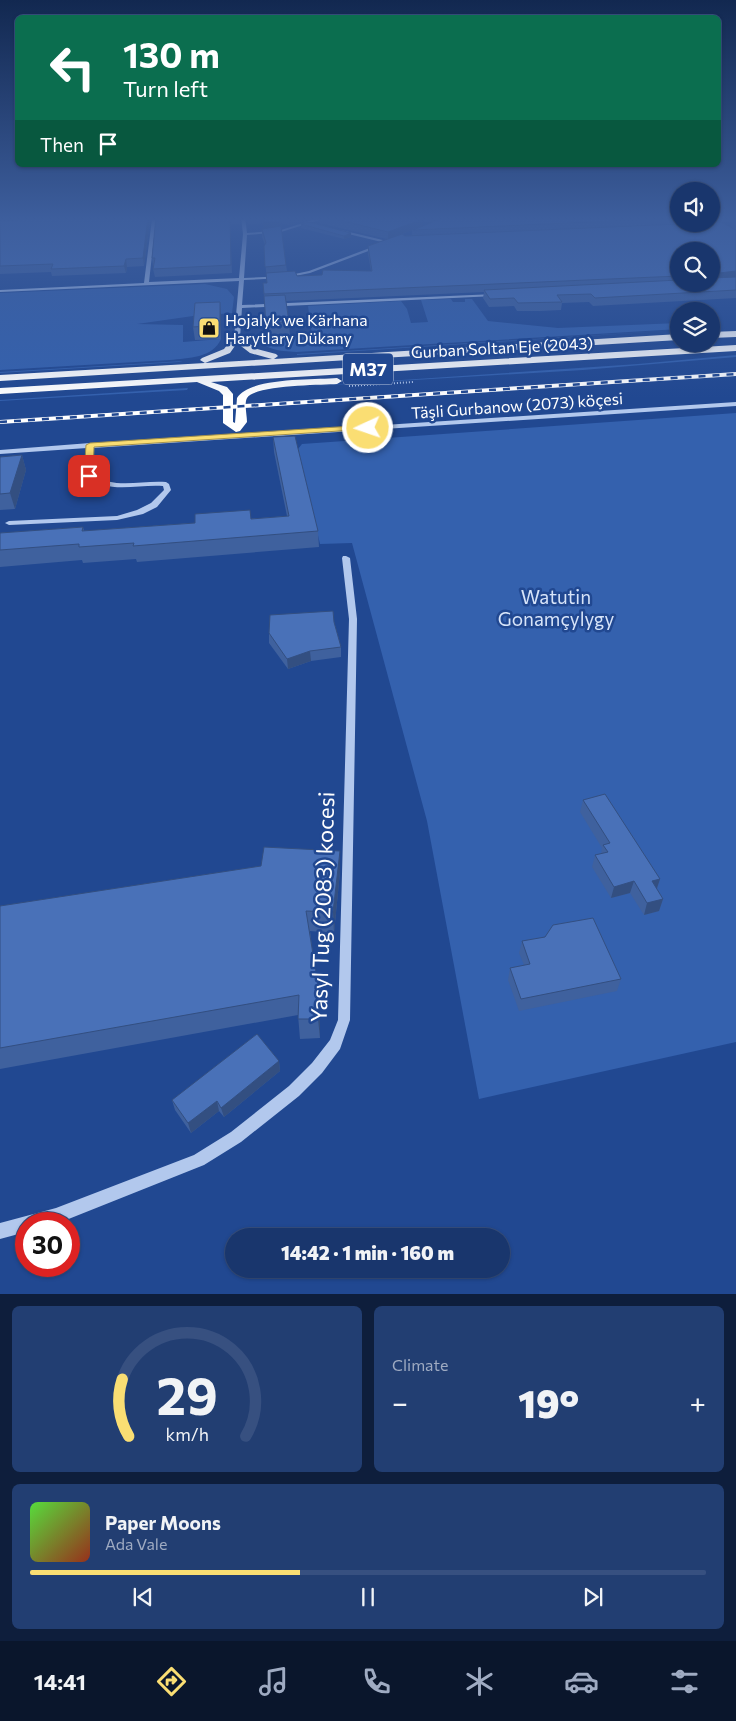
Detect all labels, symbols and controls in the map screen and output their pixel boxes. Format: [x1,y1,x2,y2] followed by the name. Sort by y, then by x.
[123,32,220,75] text: 130 m
[40,35,105,100] icon: left
[123,75,208,102] text: Turn left
[94,130,122,158] icon: arrive
[40,133,84,156] text: Then
[670,182,720,352] map controls
[670,182,720,232] button: sound
[670,242,720,292] button: search
[670,302,720,352] button: layers
[225,310,368,347] place label: Hojalyk we Kärhana Harytlary Dükany
[197,316,221,340] shop icon: Hojalyk we Kärhana Harytlary Dükany
[411,333,593,361] street label: Gurban Soltan Eje (2043)
[343,354,393,384] road number: M37
[410,388,624,422] street label: Täşli Gurbanow (2073) köçesi
[341,401,393,453] position arrow
[68,455,110,497] pin
[75,462,103,490] icon: arrive
[498,585,614,630] park label: Watutin Gonamçylygy
[304,791,340,1023] street label: Yasyl Tug (2083) kocesi
[15,1212,80,1277] speed limit sign: 30
[281,1241,454,1264] text: 14:42 · 1 min · 160 m
[392,1355,448,1374] text: Climate
[156,1362,218,1426] text: 29
[518,1379,579,1426] text: 19°
[392,1385,408,1419] text: −
[690,1385,706,1419] text: +
[165,1423,209,1445] text: km/h
[105,1511,221,1534] text: Paper Moons
[105,1534,167,1553] text: Ada Vale
[129,1583,157,1611] icon: previous
[354,1583,382,1611] icon: pause
[579,1583,607,1611] icon: next
[154,1664,189,1699] icon: directions
[256,1664,291,1699] icon: music
[359,1664,394,1699] icon: phone
[462,1664,497,1699] icon: climate
[564,1664,599,1699] icon: car
[667,1664,702,1699] icon: filters
[34,1668,86,1695] text: 14:41

